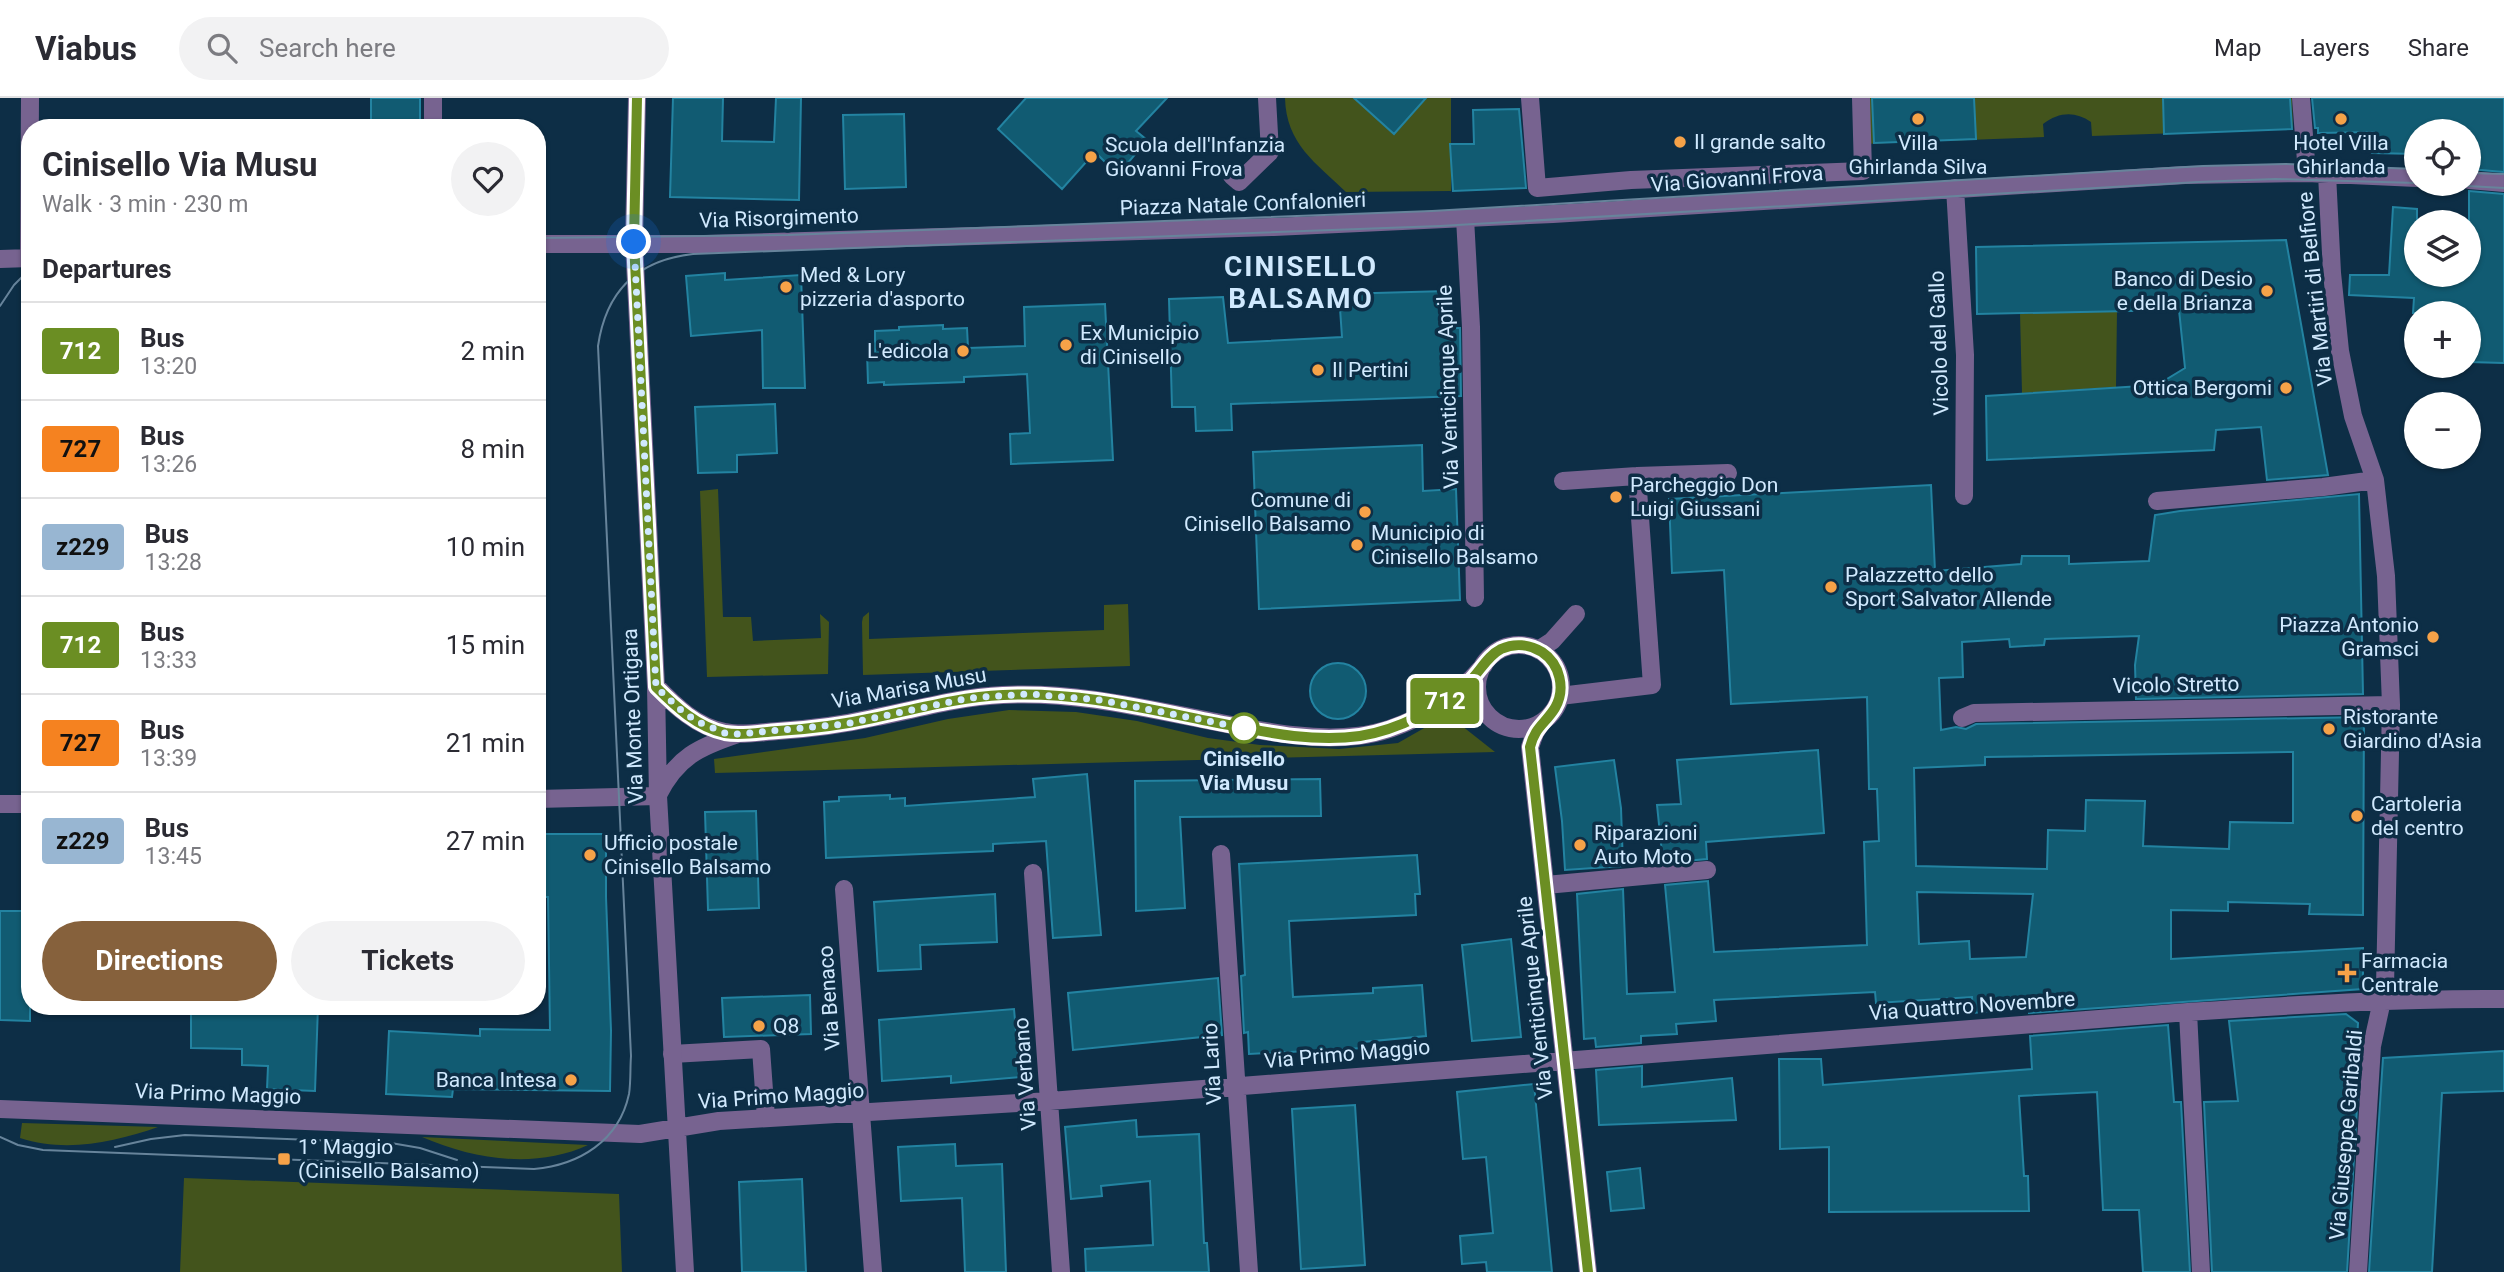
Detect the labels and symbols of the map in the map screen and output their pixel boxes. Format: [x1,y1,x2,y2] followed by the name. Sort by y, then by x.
[1910,111,1926,127] marker: Villa Ghirlanda Silva
[2333,111,2349,127] marker: Hotel Villa Ghirlanda
[1694,130,1826,154] place label: Il grande salto
[1849,131,1987,179] place label: Villa Ghirlanda Silva
[2293,131,2389,179] place label: Hotel Villa Ghirlanda
[1105,133,1285,181] place label: Scuola dell'Infanzia Giovanni Frova
[1672,134,1688,150] marker: Il grande salto
[1083,149,1099,165] marker: Scuola dell'Infanzia Giovanni Frova
[1650,161,1824,197] street label: Via Giovanni Frova
[1119,188,1367,220] street label: Piazza Natale Confalonieri
[2293,191,2337,387] street label: Via Martiri di Belfiore
[699,203,859,233] street label: Via Risorgimento
[616,224,651,259] your location
[1224,250,1378,315] district label: CINISELLO BALSAMO
[800,263,965,311] place label: Med & Lory pizzeria d'asporto
[2114,267,2253,315] place label: Banco di Desio e della Brianza
[1924,270,1954,416] street label: Vicolo del Gallo
[778,279,794,295] marker: Med & Lory pizzeria d'asporto
[2259,283,2275,299] marker: Banco di Desio e della Brianza
[1432,285,1464,489] street label: Via Venticinque Aprile
[1080,321,1199,369] place label: Ex Municipio di Cinisello
[1058,337,1074,353] marker: Ex Municipio di Cinisello
[867,339,949,363] place label: L'edicola
[955,343,971,359] marker: L'edicola
[1332,358,1409,382] place label: Il Pertini
[1310,362,1326,378] marker: Il Pertini
[2133,376,2272,400] place label: Ottica Bergomi
[2278,380,2294,396] marker: Ottica Bergomi
[1630,473,1778,521] place label: Parcheggio Don Luigi Giussani
[1184,488,1351,536] place label: Comune di Cinisello Balsamo
[1608,489,1624,505] marker: Parcheggio Don Luigi Giussani
[1357,504,1373,520] marker: Comune di Cinisello Balsamo
[1371,521,1538,569] place label: Municipio di Cinisello Balsamo
[1349,537,1365,553] marker: Municipio di Cinisello Balsamo
[1845,563,2052,611] place label: Palazzetto dello Sport Salvator Allende
[1823,579,1839,595] marker: Palazzetto dello Sport Salvator Allende
[2279,613,2419,661] place label: Piazza Antonio Gramsci
[618,628,648,804] street label: Via Monte Ortigara
[2425,629,2441,645] marker: Piazza Antonio Gramsci
[830,663,988,713] street label: Via Marisa Musu
[2112,672,2240,698] street label: Vicolo Stretto
[1405,678,1485,724] line badge: 712
[2343,705,2482,753] place label: Ristorante Giardino d'Asia
[1229,713,1259,743] marker: Cinisello Via Musu
[2321,721,2337,737] marker: Ristorante Giardino d'Asia
[1200,747,1288,795] place label: Cinisello Via Musu
[2371,792,2464,840] place label: Cartoleria del centro
[2349,808,2365,824] marker: Cartoleria del centro
[1594,821,1698,869] place label: Riparazioni Auto Moto
[604,831,771,879] place label: Ufficio postale Cinisello Balsamo
[1572,837,1588,853] marker: Riparazioni Auto Moto
[582,847,598,863] marker: Ufficio postale Cinisello Balsamo
[1512,895,1558,1101] street label: Via Venticinque Aprile
[813,945,845,1051] street label: Via Benaco
[2361,949,2448,997] place label: Farmacia Centrale
[2339,965,2355,981] marker: Farmacia Centrale
[1868,987,2076,1025] street label: Via Quattro Novembre
[773,1014,799,1038] place label: Q8
[1009,1017,1041,1131] street label: Via Verbano
[751,1018,767,1034] marker: Q8
[1198,1022,1226,1106] street label: Via Lario
[2325,1029,2367,1241] street label: Via Giuseppe Garibaldi
[1263,1035,1431,1073] street label: Via Primo Maggio
[436,1068,557,1092] place label: Banca Intesa
[563,1072,579,1088] marker: Banca Intesa
[697,1078,865,1114] street label: Via Primo Maggio
[134,1079,302,1109] street label: Via Primo Maggio
[298,1135,480,1183] place label: 1° Maggio (Cinisello Balsamo)
[276,1151,292,1167] marker: 1° Maggio (Cinisello Balsamo)

